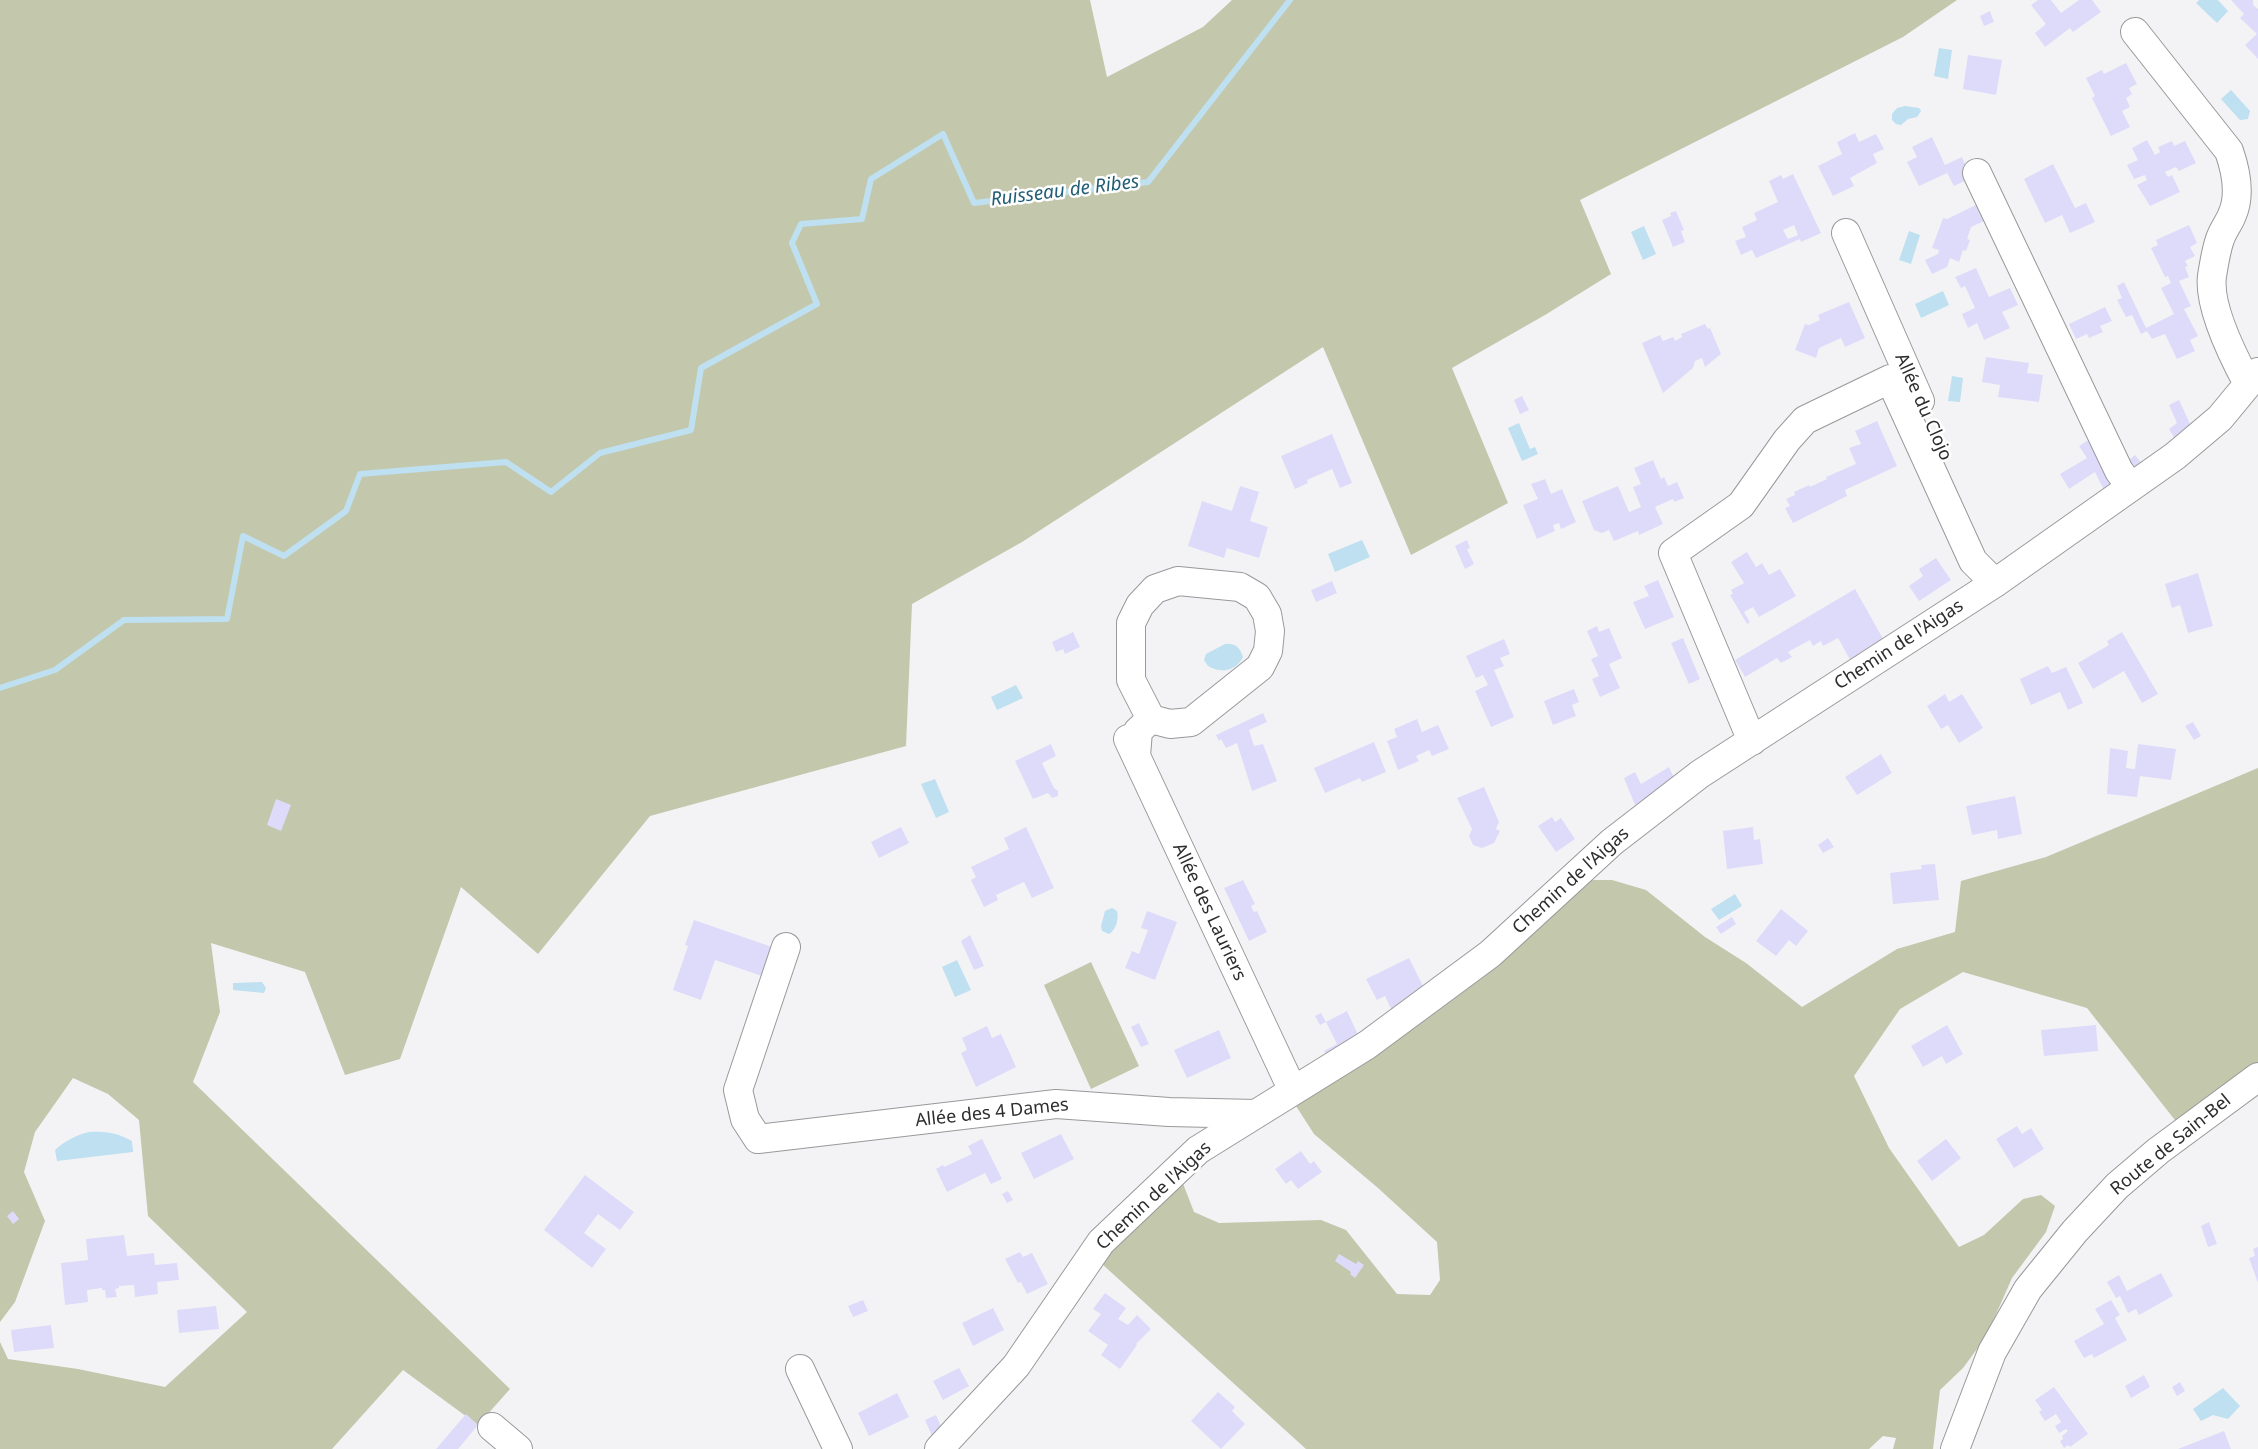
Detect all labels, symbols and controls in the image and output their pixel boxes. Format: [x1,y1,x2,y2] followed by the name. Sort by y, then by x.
[990,171,1140,211] water label: Ruisseau de Ribes
[1890,350,1956,464] street label: Allée du Clojo
[1831,595,1967,695] street label: Chemin de l'Aigas
[1508,823,1634,939] street label: Chemin de l'Aigas
[1168,840,1250,984] street label: Allée des Lauriers
[2107,1090,2235,1200] street label: Route de Sain-Bel
[914,1094,1070,1132] street label: Allée des 4 Dames
[1092,1137,1216,1255] street label: Chemin de l'Aigas

